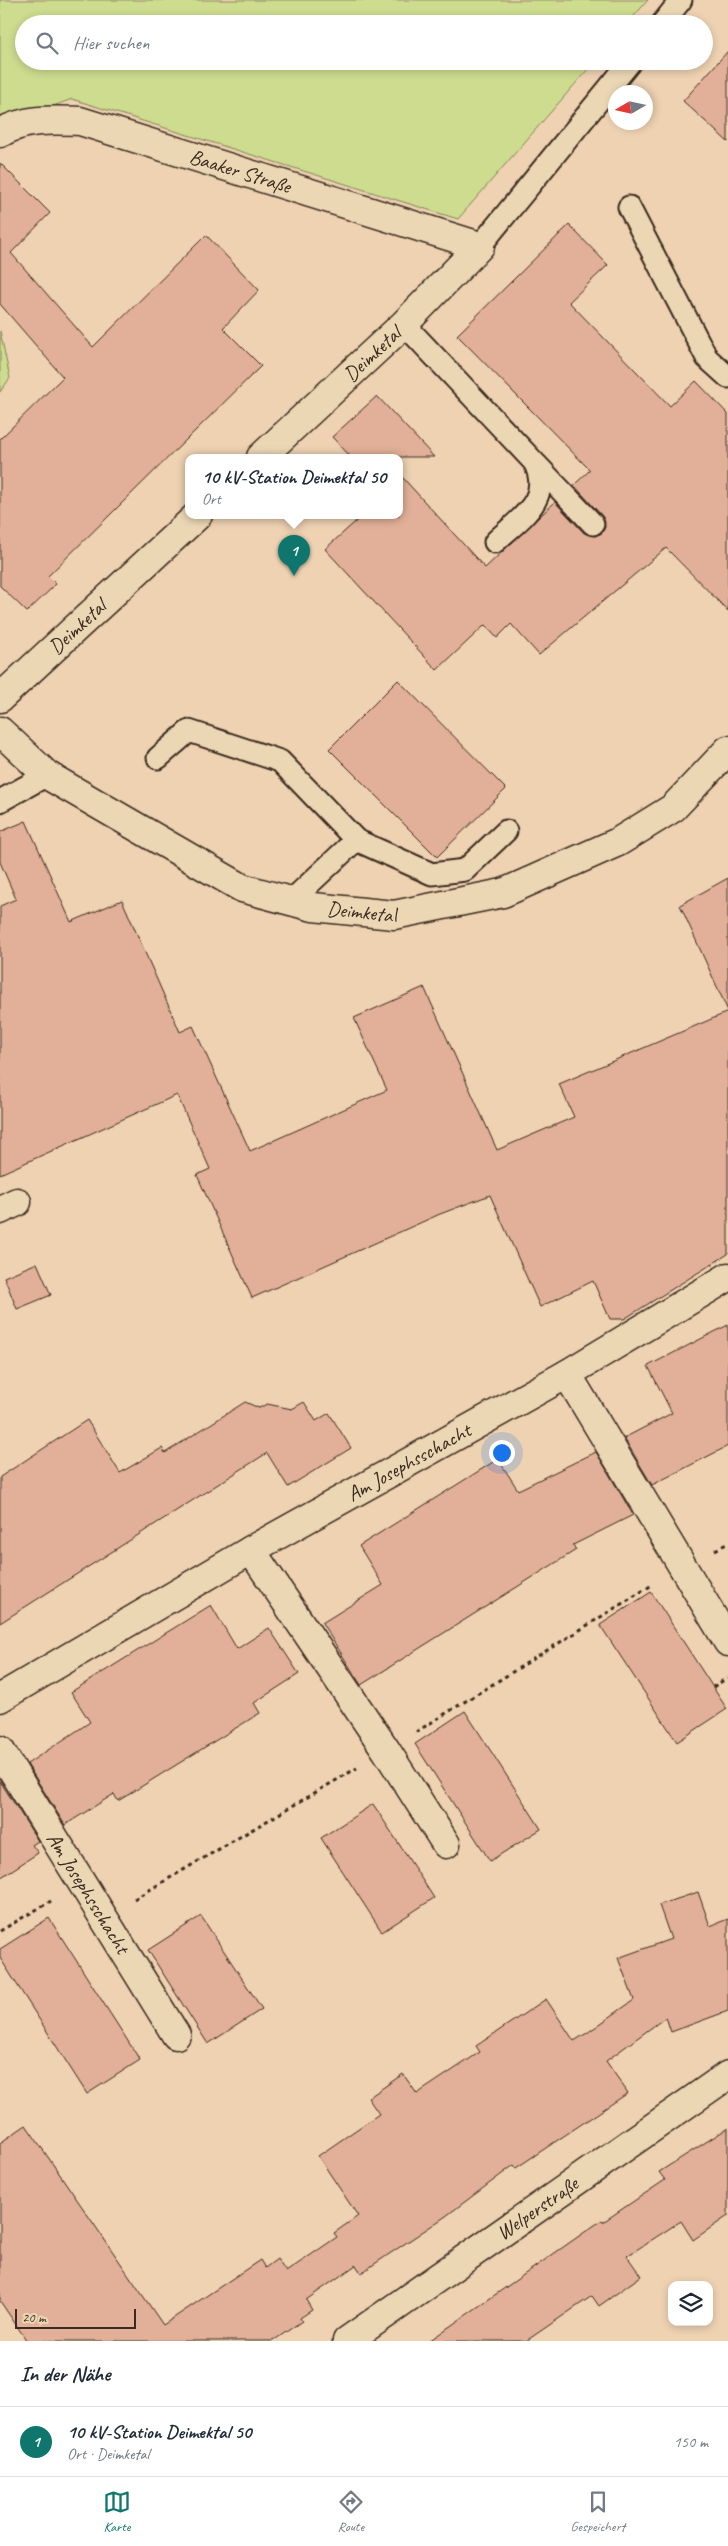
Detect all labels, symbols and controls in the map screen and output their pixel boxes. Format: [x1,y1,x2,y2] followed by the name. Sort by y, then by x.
[15,15,713,70] search box
[33,29,61,57] icon: search
[73,31,149,55] text: Hier suchen
[608,85,653,130] north arrow
[186,143,296,200] street label: Baaker Straße
[338,319,409,387] street label: Deimketal
[185,454,403,519] popup
[202,465,386,489] text: 10 kV-Station Deimektal 50
[202,489,221,509] text: Ort
[278,535,310,576] pin: 1
[43,591,114,660] street label: Deimketal
[326,895,402,928] street label: Deimketal
[342,1416,477,1507] street label: Am Josephsschacht
[489,1440,515,1466] your location
[41,1827,137,1960] street label: Am Josephsschacht
[491,2169,585,2246] street label: Welperstraße
[668,2281,713,2326] map controls
[668,2281,713,2326] button: layers
[15,2306,136,2329] scale bar
[22,2309,46,2326] text: 20 m
[20,2361,110,2387] text: In der Nähe
[67,2420,251,2444] text: 10 kV-Station Deimektal 50
[32,2432,40,2452] text: 1
[674,2432,708,2452] text: 150 m
[67,2444,149,2464] text: Ort · Deimketal
[103,2488,131,2535] tab: Karte
[337,2488,365,2535] tab: Route
[571,2488,625,2535] tab: Gespeichert

